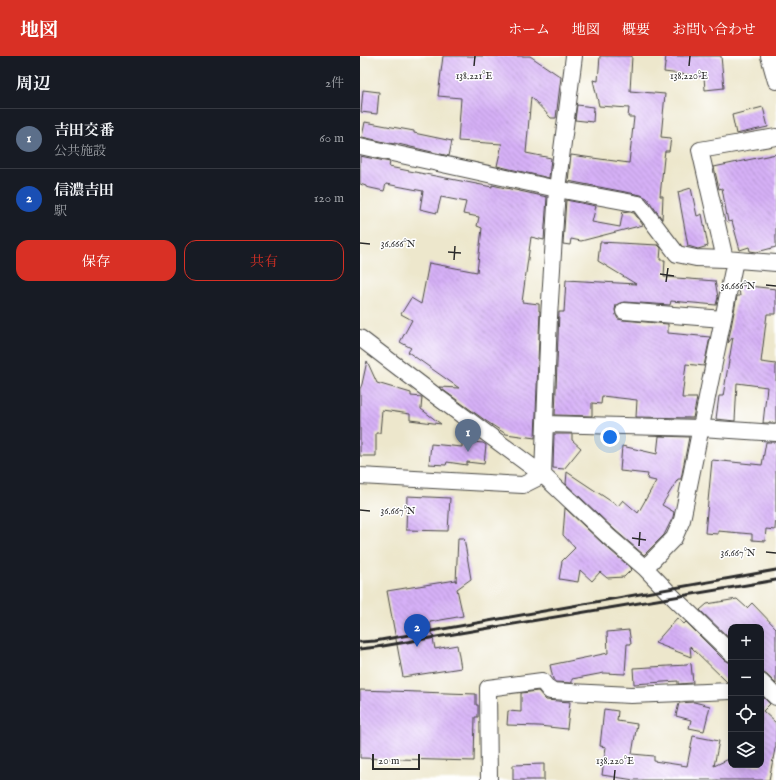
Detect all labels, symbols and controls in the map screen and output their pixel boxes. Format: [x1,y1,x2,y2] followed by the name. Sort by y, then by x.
[20,19,58,43] text: 地図
[508,21,550,39] text: ホーム
[572,21,600,39] text: 地図
[622,21,650,39] text: 概要
[672,21,756,39] text: お問い合わせ
[456,70,492,83] text: 138.221°E
[670,70,708,83] text: 138.220°E
[16,74,50,95] text: 周辺
[325,75,344,92] text: 2件
[54,121,114,140] text: 吉田交番
[27,130,31,147] text: 1
[319,130,344,147] text: 60 m
[54,143,106,160] text: 公共施設
[54,181,114,200] text: 信濃吉田
[26,190,32,207] text: 2
[314,190,344,207] text: 120 m
[54,203,67,220] text: 駅
[381,238,416,251] text: 36.666°N
[16,240,176,281] button: 保存
[184,240,344,281] button: 共有
[721,280,756,293] text: 36.666°N
[455,419,481,452] pin: 1
[600,427,620,447] your location
[380,505,416,518] text: 36.667°N
[720,547,756,560] text: 36.667°N
[404,614,430,647] pin: 2
[728,624,764,768] map controls
[728,624,764,660] button: +
[728,660,764,696] button: −
[728,696,764,732] button: locate
[728,732,764,768] button: layers
[372,752,420,771] scale bar
[378,754,399,768] text: 20 m
[596,755,634,768] text: 138.220°E

